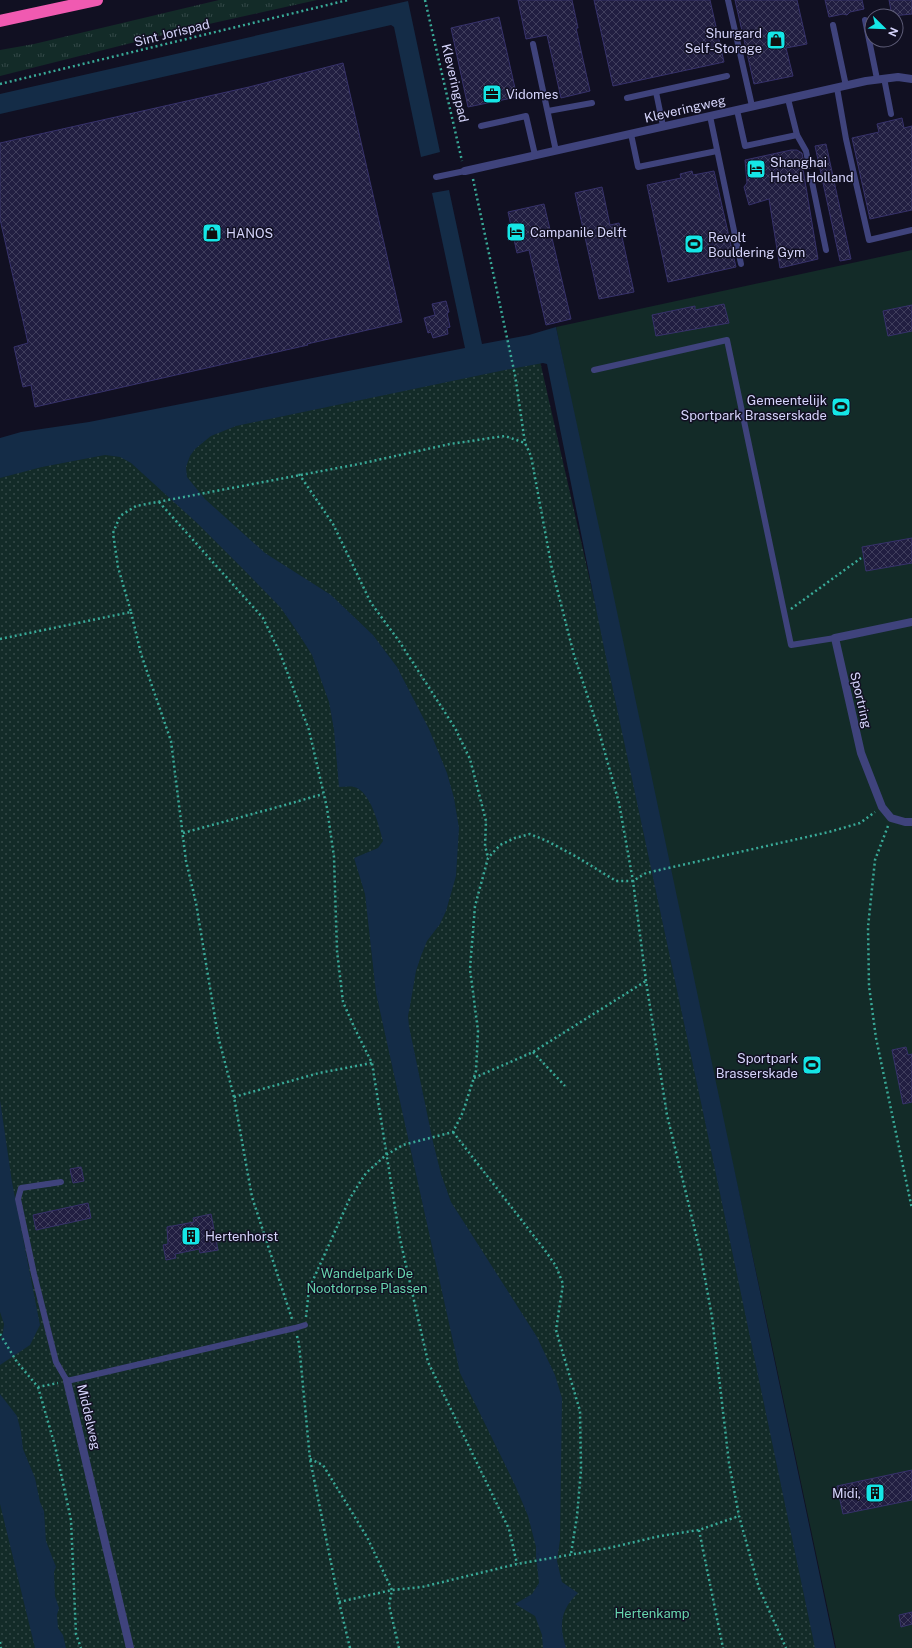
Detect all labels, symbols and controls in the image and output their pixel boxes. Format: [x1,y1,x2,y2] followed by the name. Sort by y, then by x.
[864,8,904,48] north arrow
[133,16,211,50] street label: Sint Jorispad
[685,26,762,56] place label: Shurgard Self-Storage
[886,26,900,38] text: N
[765,29,787,51] shop icon: Shurgard Self-Storage
[439,42,471,124] street label: Kleveringpad
[481,83,503,105] office icon: Vidomes
[506,87,558,102] place label: Vidomes
[643,92,727,126] street label: Kleveringweg
[770,155,854,185] place label: Shanghai Hotel Holland
[745,158,767,180] hotel icon: Shanghai Hotel Holland
[505,221,527,243] hotel icon: Campanile Delft
[201,222,223,244] shop icon: HANOS
[530,225,627,240] place label: Campanile Delft
[226,226,273,241] place label: HANOS
[708,230,805,260] place label: Revolt Bouldering Gym
[683,233,705,255] sports icon: Revolt Bouldering Gym
[681,393,827,423] place label: Gemeentelijk Sportpark Brasserskade
[830,396,852,418] sports icon: Gemeentelijk Sportpark Brasserskade
[847,670,875,730] street label: Sportring
[716,1051,798,1081] place label: Sportpark Brasserskade
[801,1054,823,1076] sports icon: Sportpark Brasserskade
[180,1225,202,1247] building icon: Hertenhorst
[205,1229,278,1244] place label: Hertenhorst
[306,1266,428,1296] park label: Wandelpark De Nootdorpse Plassen
[74,1383,104,1451] street label: Middelweg
[864,1482,886,1504] building icon: Midi,
[832,1486,861,1501] place label: Midi,
[614,1606,690,1621] park label: Hertenkamp

